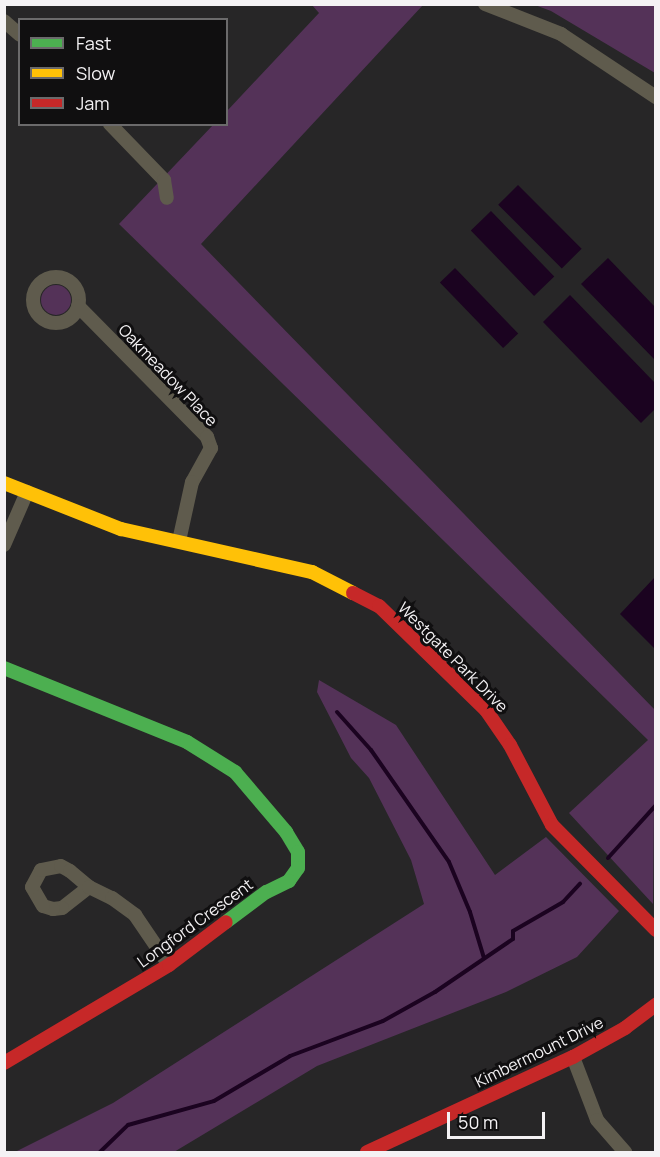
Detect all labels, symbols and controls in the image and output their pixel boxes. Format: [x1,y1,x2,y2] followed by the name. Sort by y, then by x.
[18,18,228,126] legend
[76,31,111,55] text: Fast
[76,61,115,85] text: Slow
[76,91,110,115] text: Jam
[114,320,222,430] street label: Oakmeadow Place
[394,598,512,716] street label: Westgate Park Drive
[133,875,257,971] street label: Longford Crescent
[472,1013,606,1091] street label: Kimbermount Drive
[450,1100,548,1138] scale bar
[458,1110,498,1134] text: 50 m

